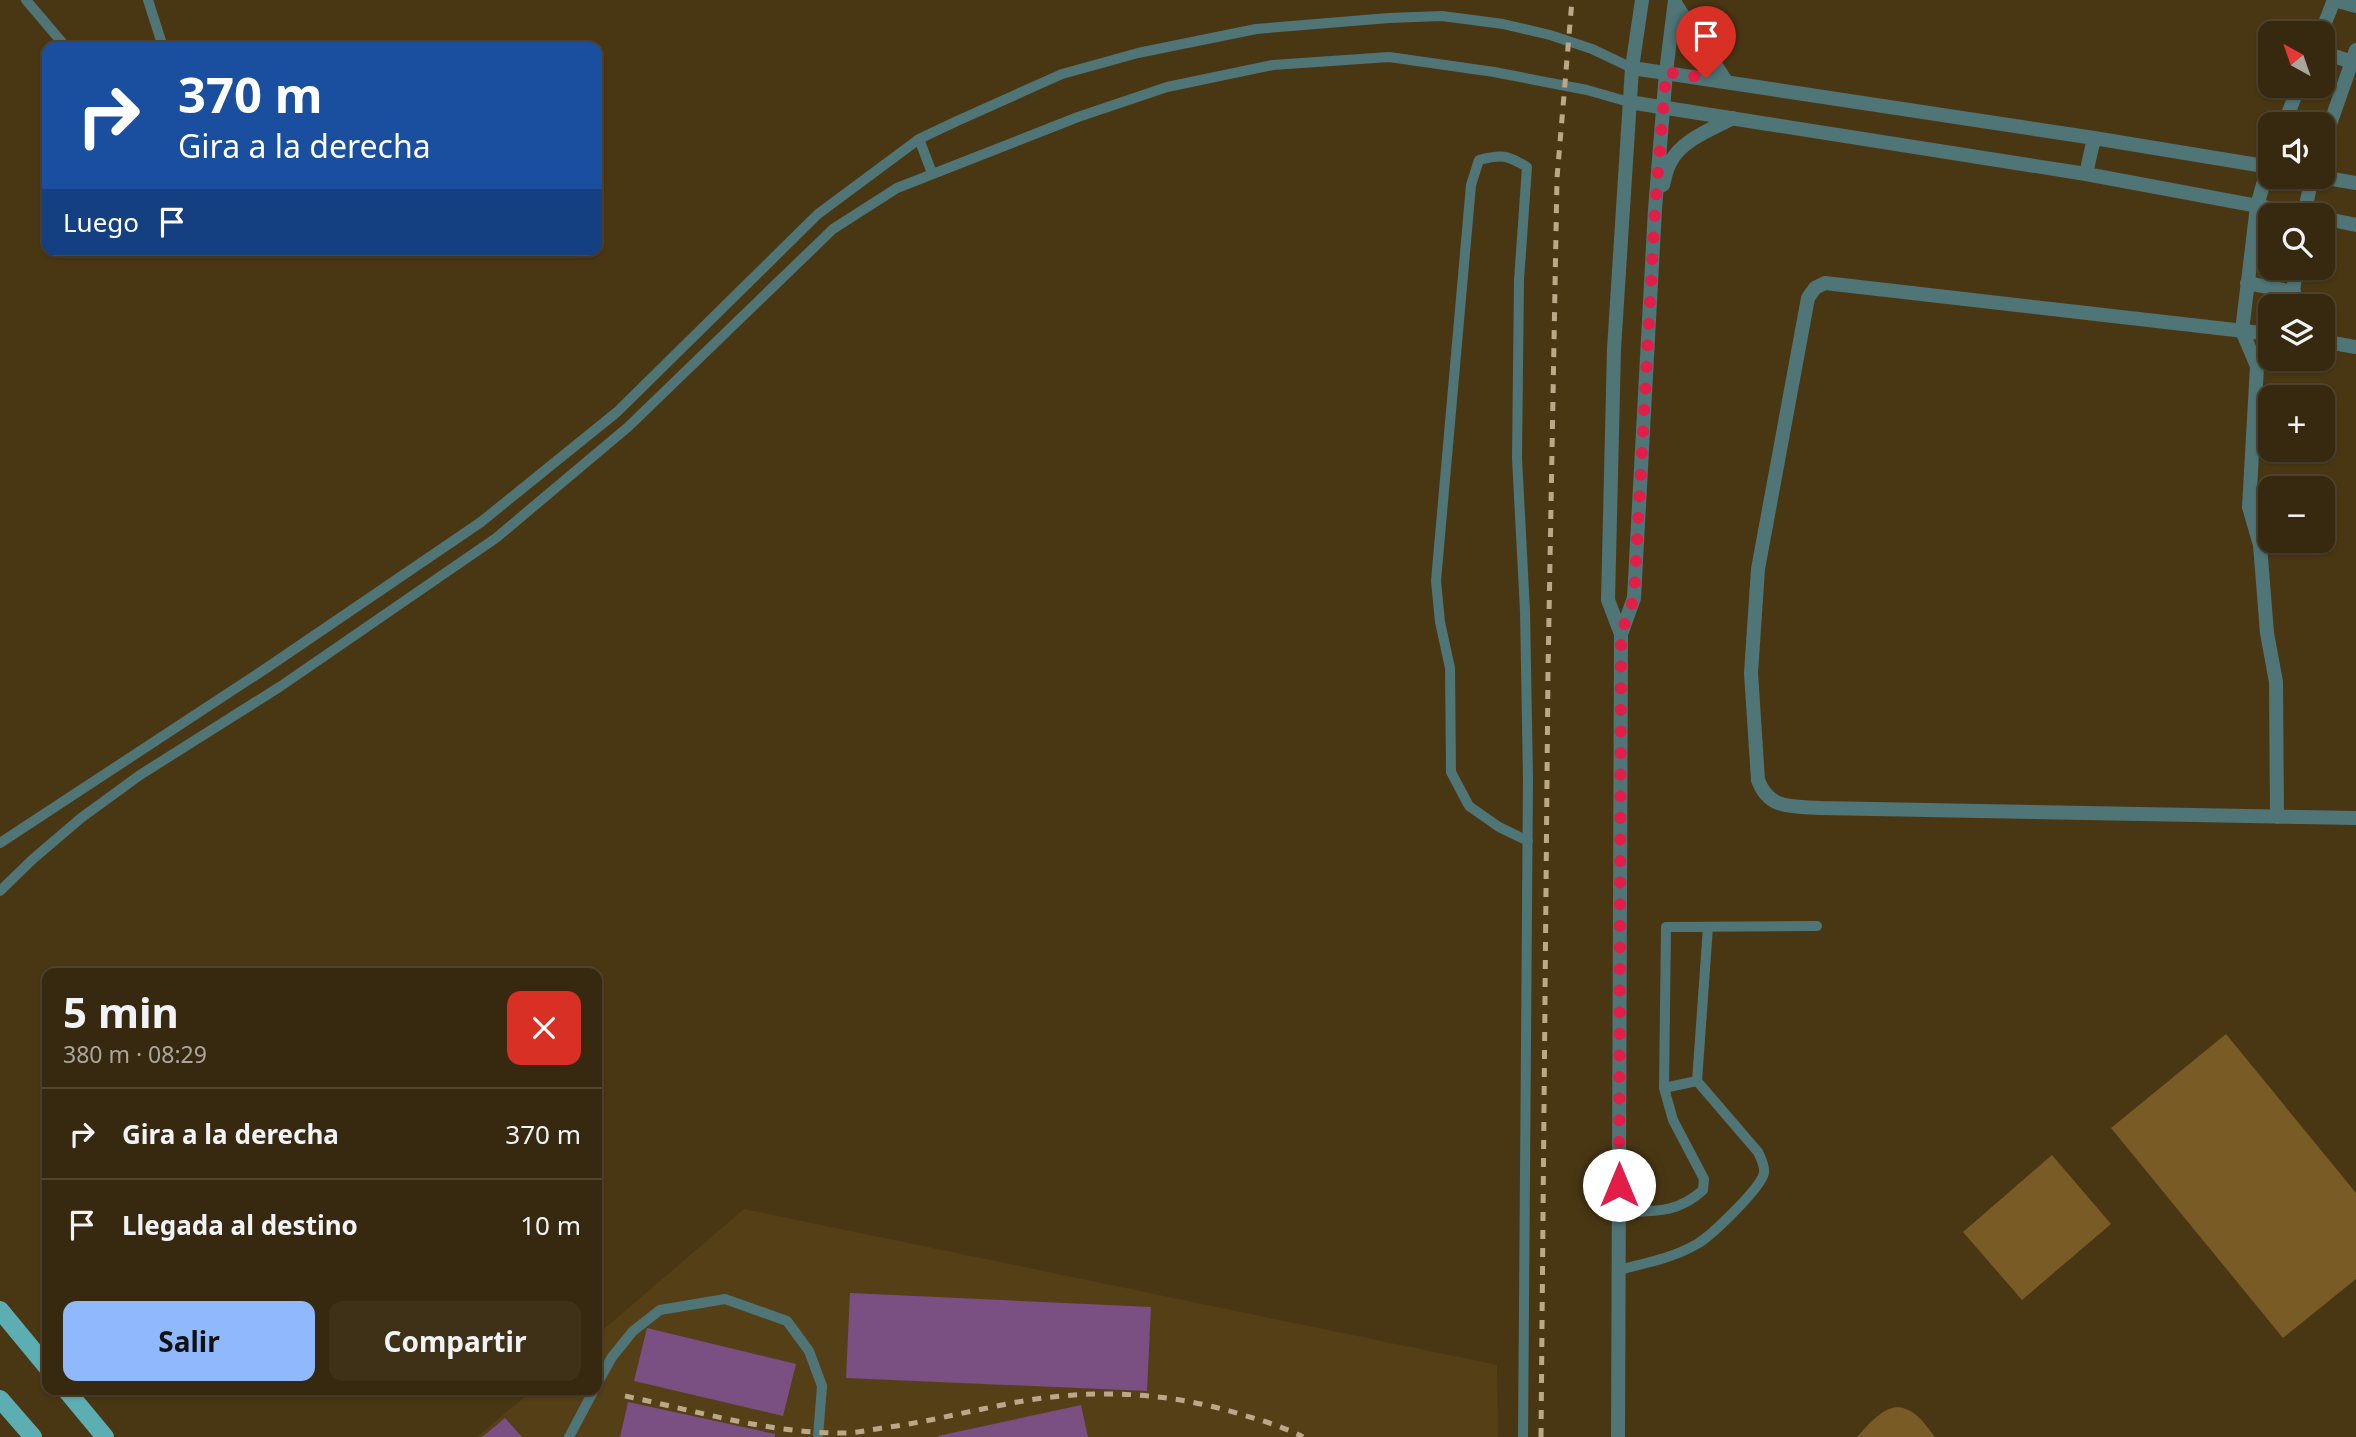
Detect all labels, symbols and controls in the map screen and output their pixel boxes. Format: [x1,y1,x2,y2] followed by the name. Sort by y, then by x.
[1676,6,1736,78] pin
[1687,17,1725,55] icon: arrive
[2258,21,2334,98] north arrow
[2258,21,2335,553] map controls
[178,61,323,127] text: 370 m
[63,70,154,161] icon: right
[2258,112,2335,189] button: sound
[178,124,431,167] text: Gira a la derecha
[153,203,191,241] icon: arrive
[2258,203,2335,280] button: search
[63,204,139,240] text: Luego
[2258,294,2335,371] button: layers
[2258,385,2335,462] button: +
[2258,476,2335,553] button: −
[63,983,179,1040] text: 5 min
[507,991,581,1065] button: close
[63,1038,207,1070] text: 380 m · 08:29
[63,1115,101,1153] icon: right
[122,1116,339,1152] text: Gira a la derecha
[505,1116,581,1152] text: 370 m
[1582,1148,1656,1222] position arrow
[63,1206,101,1244] icon: arrive
[122,1207,358,1243] text: Llegada al destino
[520,1207,581,1243] text: 10 m
[63,1301,315,1381] button: Salir
[329,1301,581,1381] button: Compartir

